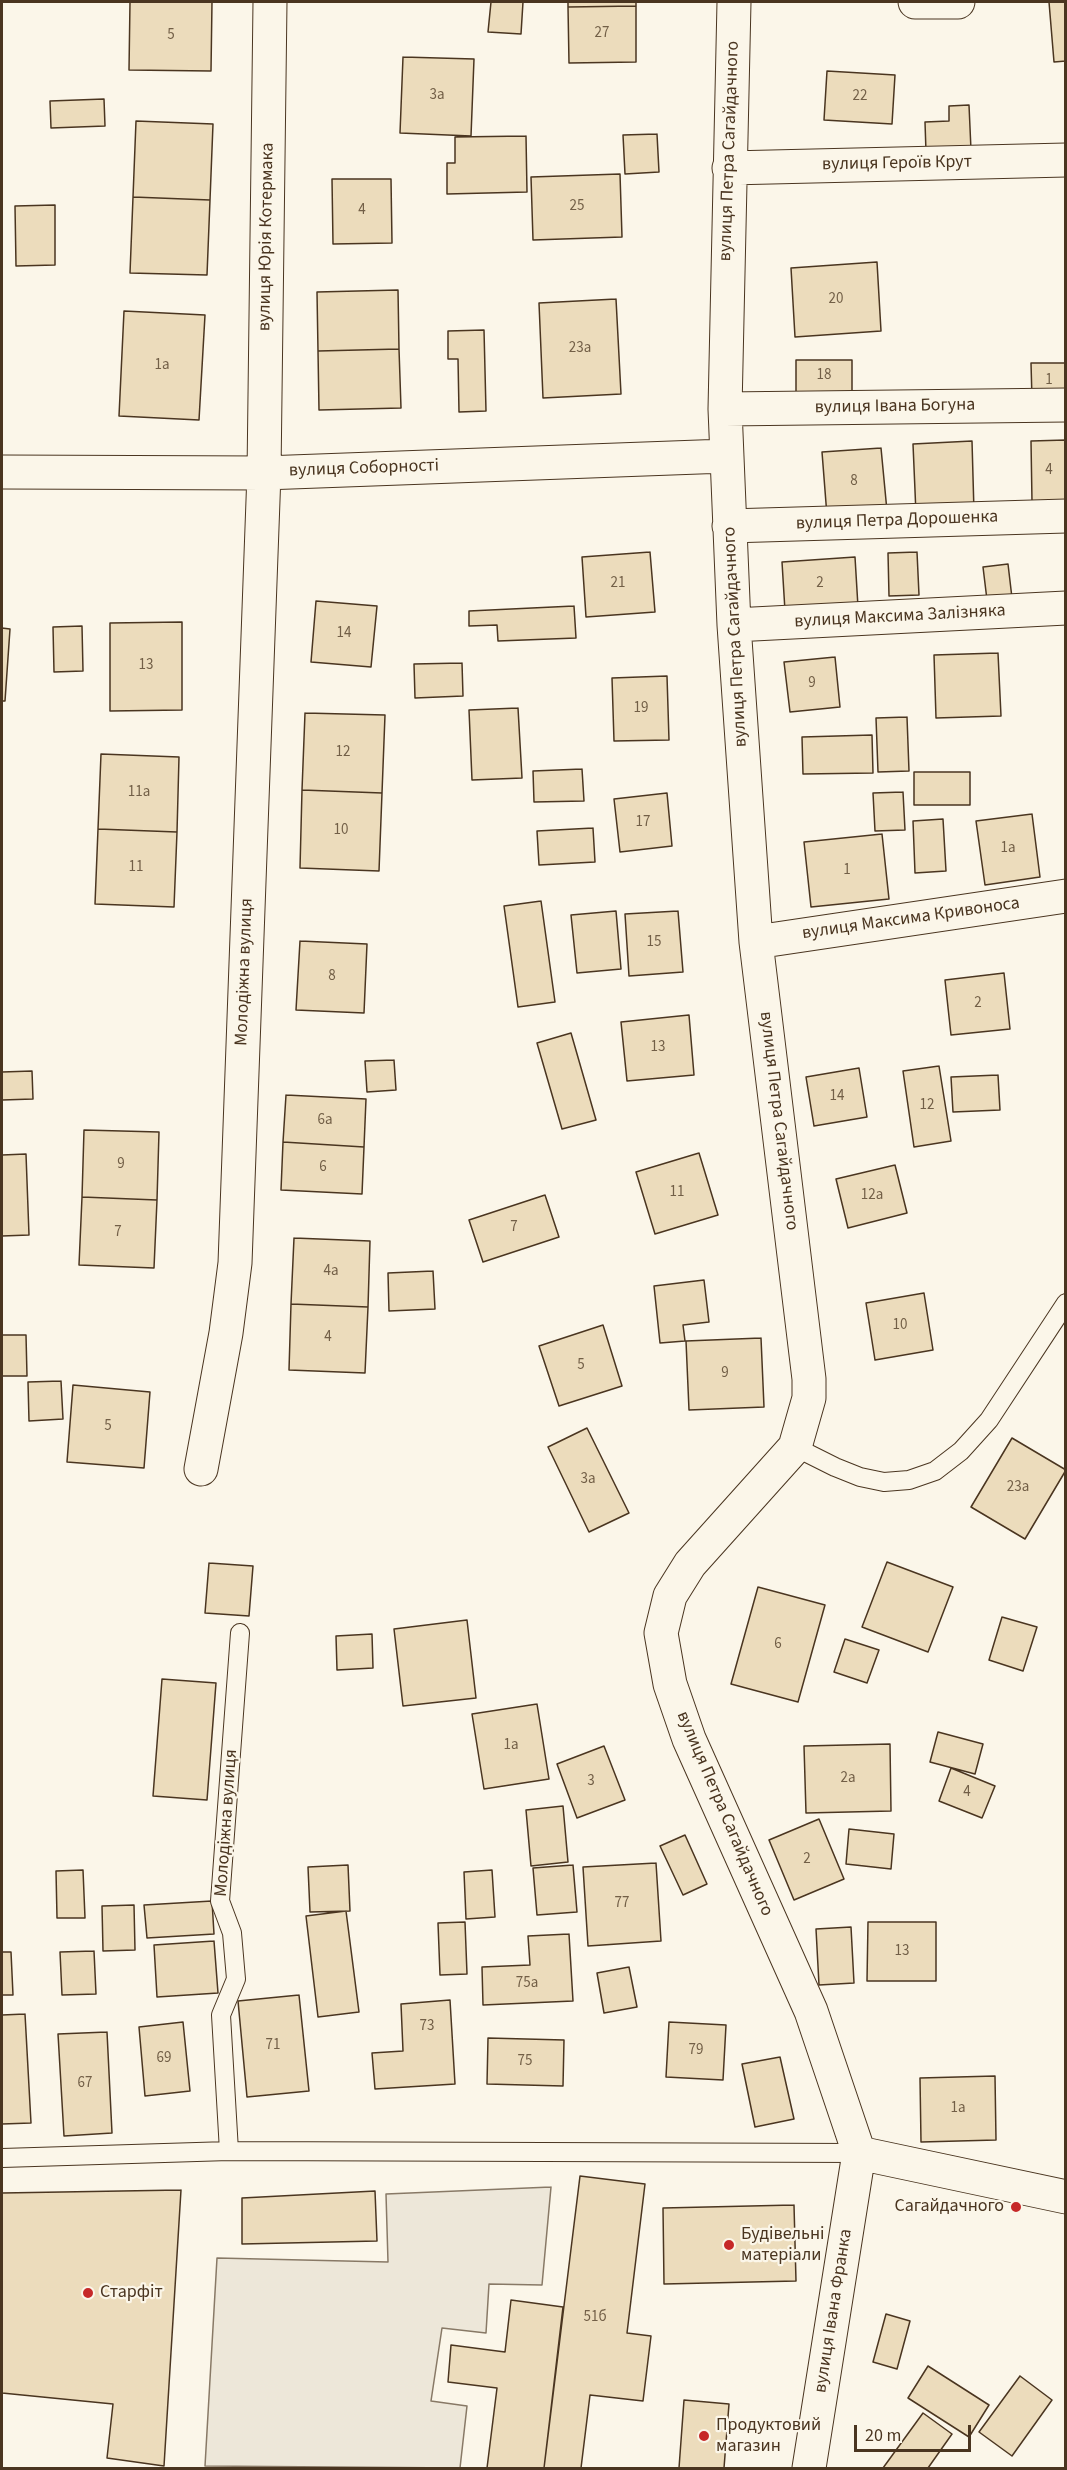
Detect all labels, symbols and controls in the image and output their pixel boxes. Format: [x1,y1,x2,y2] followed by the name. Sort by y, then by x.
[595,25,609,43] house number: 27
[167,27,175,45] house number: 5
[715,40,745,262] street label: вулиця Петра Сагайдачного
[429,87,445,105] house number: 3а
[853,88,867,106] house number: 22
[255,143,279,331] street label: вулиця Юрія Котермака
[822,152,972,176] street label: вулиця Героїв Крут
[570,198,584,216] house number: 25
[358,202,366,220] house number: 4
[829,291,843,309] house number: 20
[569,340,591,358] house number: 23а
[154,357,170,375] house number: 1а
[817,367,831,385] house number: 18
[1045,372,1053,390] house number: 1
[814,395,976,419] street label: вулиця Івана Богуна
[289,456,439,482] street label: вулиця Соборності
[1045,462,1053,480] house number: 4
[850,473,858,491] house number: 8
[795,507,999,535] street label: вулиця Петра Дорошенка
[719,526,753,748] street label: вулиця Петра Сагайдачного
[611,575,625,593] house number: 21
[816,575,824,593] house number: 2
[794,601,1006,633] street label: вулиця Максима Залізняка
[337,625,351,643] house number: 14
[139,657,153,675] house number: 13
[808,675,816,693] house number: 9
[634,700,648,718] house number: 19
[336,744,350,762] house number: 12
[128,784,150,802] house number: 11а
[636,814,650,832] house number: 17
[334,822,348,840] house number: 10
[1000,840,1016,858] house number: 1а
[129,859,143,877] house number: 11
[843,862,851,880] house number: 1
[801,893,1021,945] street label: вулиця Максима Кривоноса
[232,898,258,1046] street label: Молодіжна вулиця
[647,934,661,952] house number: 15
[328,968,336,986] house number: 8
[974,995,982,1013] house number: 2
[754,1010,802,1232] street label: вулиця Петра Сагайдачного
[651,1039,665,1057] house number: 13
[830,1088,844,1106] house number: 14
[920,1097,934,1115] house number: 12
[317,1112,333,1130] house number: 6а
[117,1156,125,1174] house number: 9
[319,1159,327,1177] house number: 6
[670,1184,684,1202] house number: 11
[861,1187,883,1205] house number: 12а
[510,1219,518,1237] house number: 7
[114,1224,122,1242] house number: 7
[323,1263,339,1281] house number: 4а
[893,1317,907,1335] house number: 10
[324,1329,332,1347] house number: 4
[577,1357,585,1375] house number: 5
[721,1365,729,1383] house number: 9
[104,1418,112,1436] house number: 5
[580,1471,596,1489] house number: 3а
[1007,1479,1029,1497] house number: 23а
[774,1636,782,1654] house number: 6
[671,1708,777,1920] street label: вулиця Петра Сагайдачного
[503,1737,519,1755] house number: 1а
[211,1749,243,1897] street label: Молодіжна вулиця
[840,1770,856,1788] house number: 2а
[587,1773,595,1791] house number: 3
[963,1784,971,1802] house number: 4
[803,1851,811,1869] house number: 2
[615,1895,629,1913] house number: 77
[895,1943,909,1961] house number: 13
[516,1975,538,1993] house number: 75а
[420,2018,434,2036] house number: 73
[266,2037,280,2055] house number: 71
[689,2042,703,2060] house number: 79
[157,2050,171,2068] house number: 69
[518,2053,532,2071] house number: 75
[78,2075,92,2093] house number: 67
[950,2100,966,2118] house number: 1а
[894,2196,1004,2218] place label: Сагайдачного
[1009,2200,1023,2214] marker: Сагайдачного
[741,2224,825,2266] place label: Будівельні матеріали
[810,2228,858,2394] street label: вулиця Івана Франка
[722,2238,736,2252] marker: Будівельні матеріали
[100,2282,163,2304] place label: Старфіт
[81,2286,95,2300] marker: Старфіт
[583,2309,607,2327] house number: 51б
[857,2413,974,2451] scale bar
[716,2415,821,2458] place label: Продуктовий магазин
[865,2423,901,2448] text: 20 m
[697,2429,711,2443] marker: Продуктовий магазин

